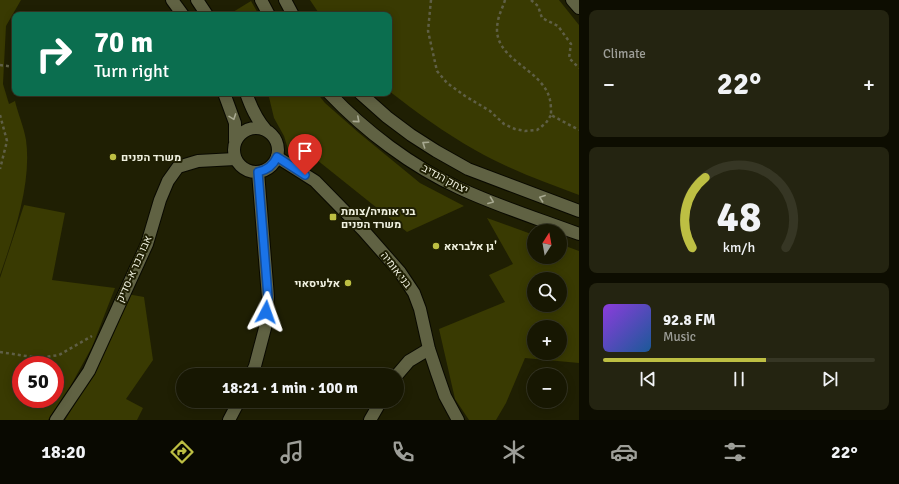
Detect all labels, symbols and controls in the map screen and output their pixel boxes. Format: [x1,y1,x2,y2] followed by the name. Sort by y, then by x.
[94,26,153,60] text: 70 m
[28,28,80,80] icon: right
[603,46,646,62] text: Climate
[94,60,169,82] text: Turn right
[717,66,761,103] text: 22°
[603,71,615,98] text: −
[863,71,875,98] text: +
[228,113,236,120] one-way arrow
[352,115,360,122] one-way arrow
[288,134,322,175] pin
[294,140,316,162] icon: arrive
[422,141,429,148] one-way arrow
[121,151,181,164] place label: משרד הפנים
[108,152,118,162] marker: משרד הפנים
[420,161,470,197] street label: יצחק הנדיב
[717,192,761,243] text: 48
[539,194,546,202] one-way arrow
[488,197,495,205] one-way arrow
[341,205,415,231] place label: בני אומיה/צומת משרד הפנים
[328,212,338,222] marker: בני אומיה/צומת משרד הפנים
[527,224,567,264] north arrow
[527,224,567,408] map controls
[113,234,155,304] street label: אבו בכר א-סדיק
[723,239,755,256] text: km/h
[444,240,497,253] place label: גן אלבראא'
[431,241,441,251] marker: גן אלבראא'
[378,249,414,291] street label: בני אומיה
[527,272,567,312] button: search
[294,277,340,290] place label: אלעיסאוי
[343,278,353,288] marker: אלעיסאוי
[245,291,287,333] position arrow
[663,311,715,329] text: 92.8 FM
[527,320,567,360] button: +
[663,329,696,345] text: Music
[12,356,64,408] speed limit sign: 50
[527,368,567,408] button: −
[637,368,659,390] icon: previous
[728,368,750,390] icon: pause
[819,368,841,390] icon: next
[222,379,358,397] text: 18:21 · 1 min · 100 m
[168,438,196,466] icon: directions
[278,438,306,466] icon: music
[389,438,417,466] icon: phone
[500,438,528,466] icon: climate
[610,438,638,466] icon: car
[721,438,749,466] icon: filters
[41,441,85,463] text: 18:20
[831,441,858,463] text: 22°

